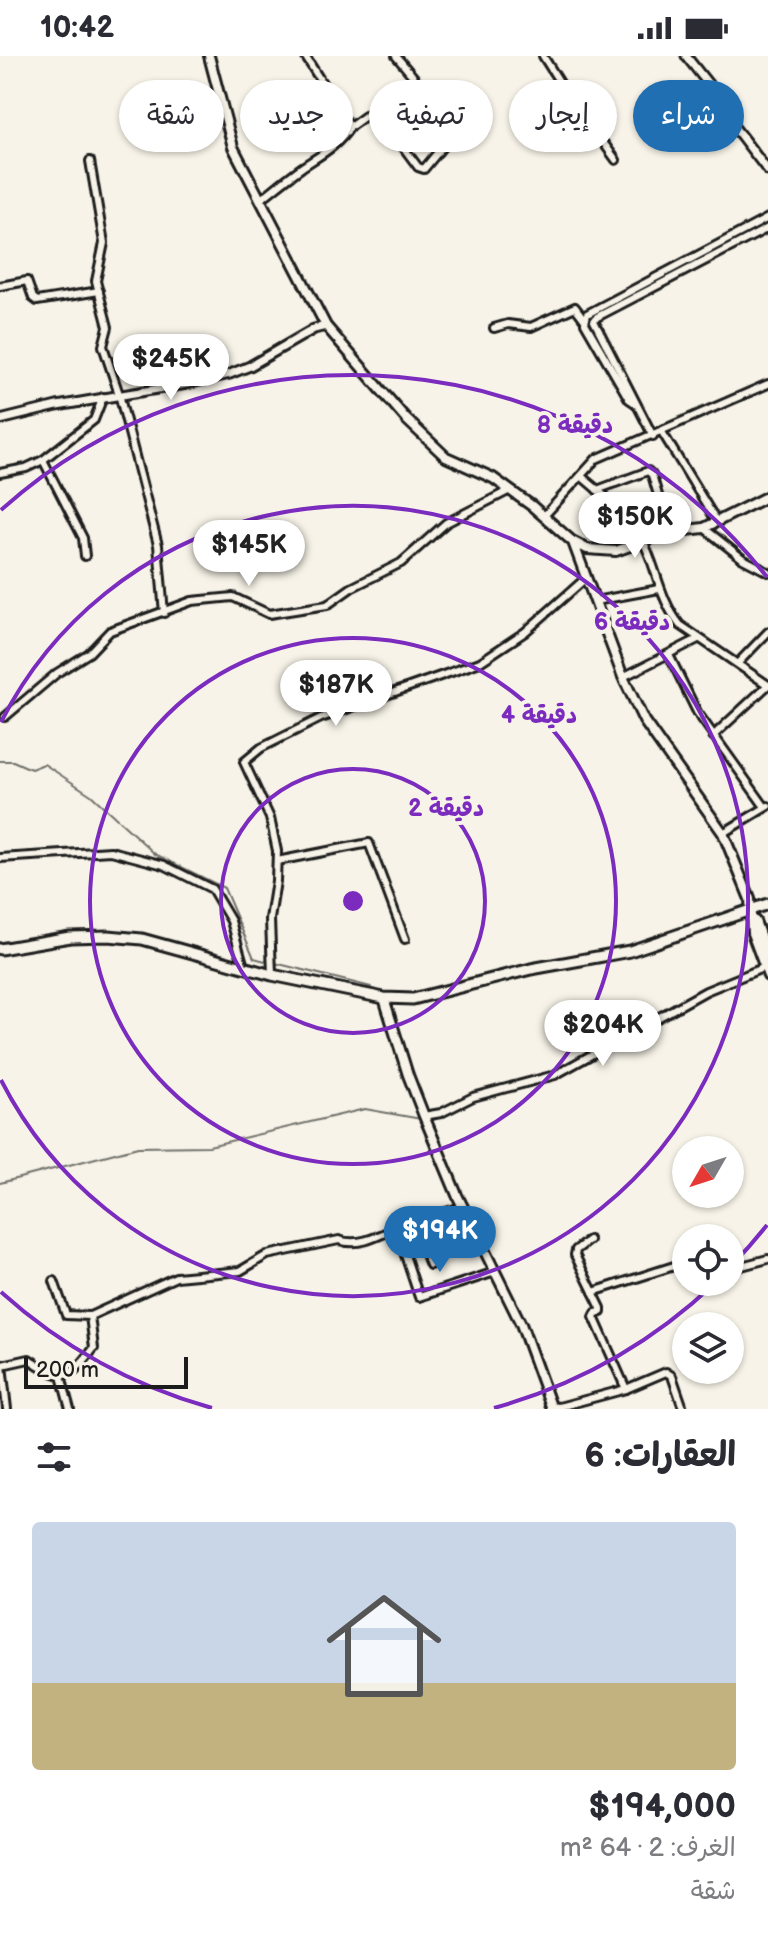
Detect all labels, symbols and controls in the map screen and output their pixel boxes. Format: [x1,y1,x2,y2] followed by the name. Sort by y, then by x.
[40,10,114,46] text: 10:42
[119,80,224,152] chip: شقة
[240,80,353,152] chip: جديد
[369,80,493,152] chip: تصفية
[509,80,617,152] chip: إيجار
[633,80,744,152] chip: شراء
[115,334,227,402] pin: $245K
[131,344,211,375] text: $245K
[537,411,613,440] text: 8 دقيقة
[579,492,691,560] pin: $150K
[597,502,673,533] text: $150K
[193,520,305,588] pin: $145K
[211,530,287,561] text: $145K
[594,608,670,637] text: 6 دقيقة
[280,660,392,728] pin: $187K
[298,670,374,701] text: $187K
[501,701,577,730] text: 4 دقيقة
[408,794,484,823] text: 2 دقيقة
[339,887,367,915] centre of rings
[547,1000,659,1068] pin: $204K
[562,1010,644,1041] text: $204K
[672,1136,744,1208] north arrow
[672,1136,744,1384] map controls
[384,1206,496,1274] pin: $194K
[402,1216,478,1247] text: $194K
[672,1224,744,1296] button: locate
[672,1312,744,1384] button: layers
[24,1353,188,1389] scale bar
[36,1357,99,1384] text: 200 m
[32,1435,76,1479] icon: filters
[584,1435,736,1476] text: العقارات: 6
[312,1574,456,1718] icon: home
[588,1786,736,1827] text: $194,000
[560,1833,736,1864] text: الغرف: 2 · 64 m²
[691,1876,736,1907] text: شقة

